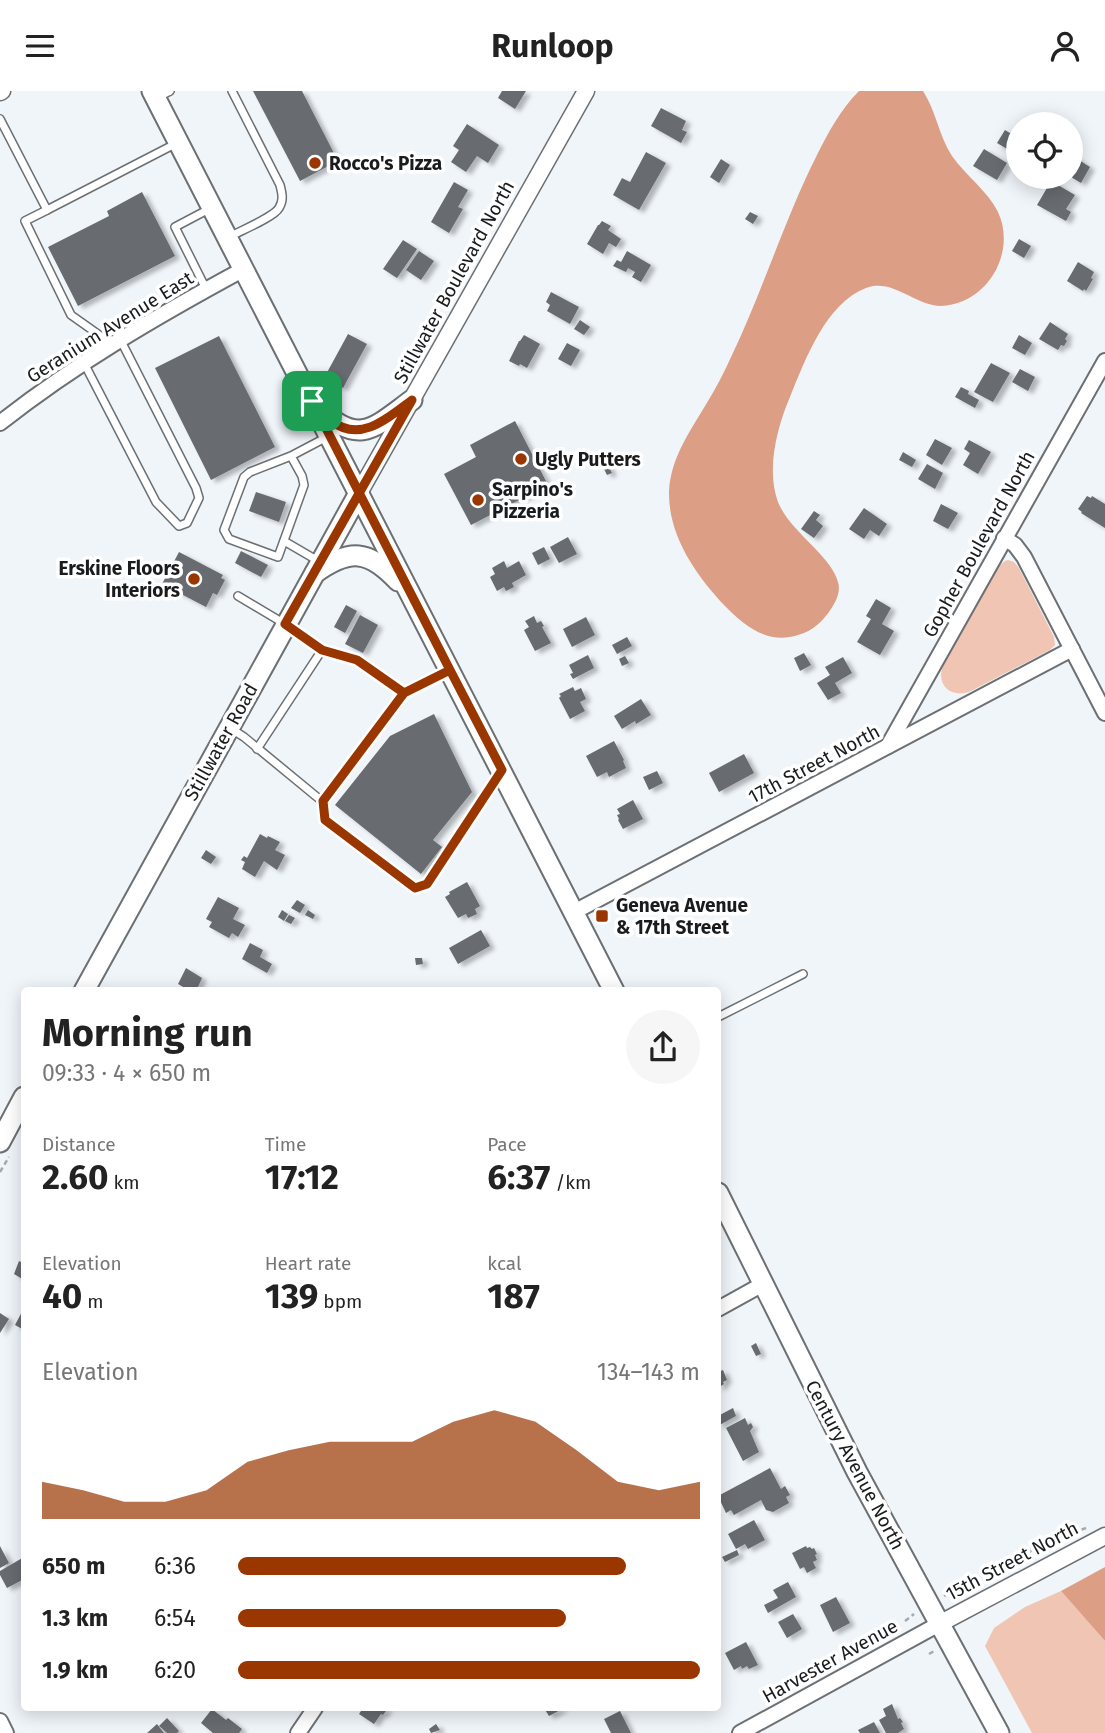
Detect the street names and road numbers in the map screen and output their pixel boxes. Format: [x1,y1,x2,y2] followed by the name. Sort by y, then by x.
[389,177,519,387] street label: Stillwater Boulevard North
[22,266,198,388] street label: Geranium Avenue East
[918,447,1040,641] street label: Gopher Boulevard North
[179,679,263,805] street label: Stillwater Road
[744,720,884,808] street label: 17th Street North
[801,1376,909,1554] street label: Century Avenue North
[942,1516,1082,1606] street label: 15th Street North
[758,1614,902,1708] street label: Harvester Avenue

